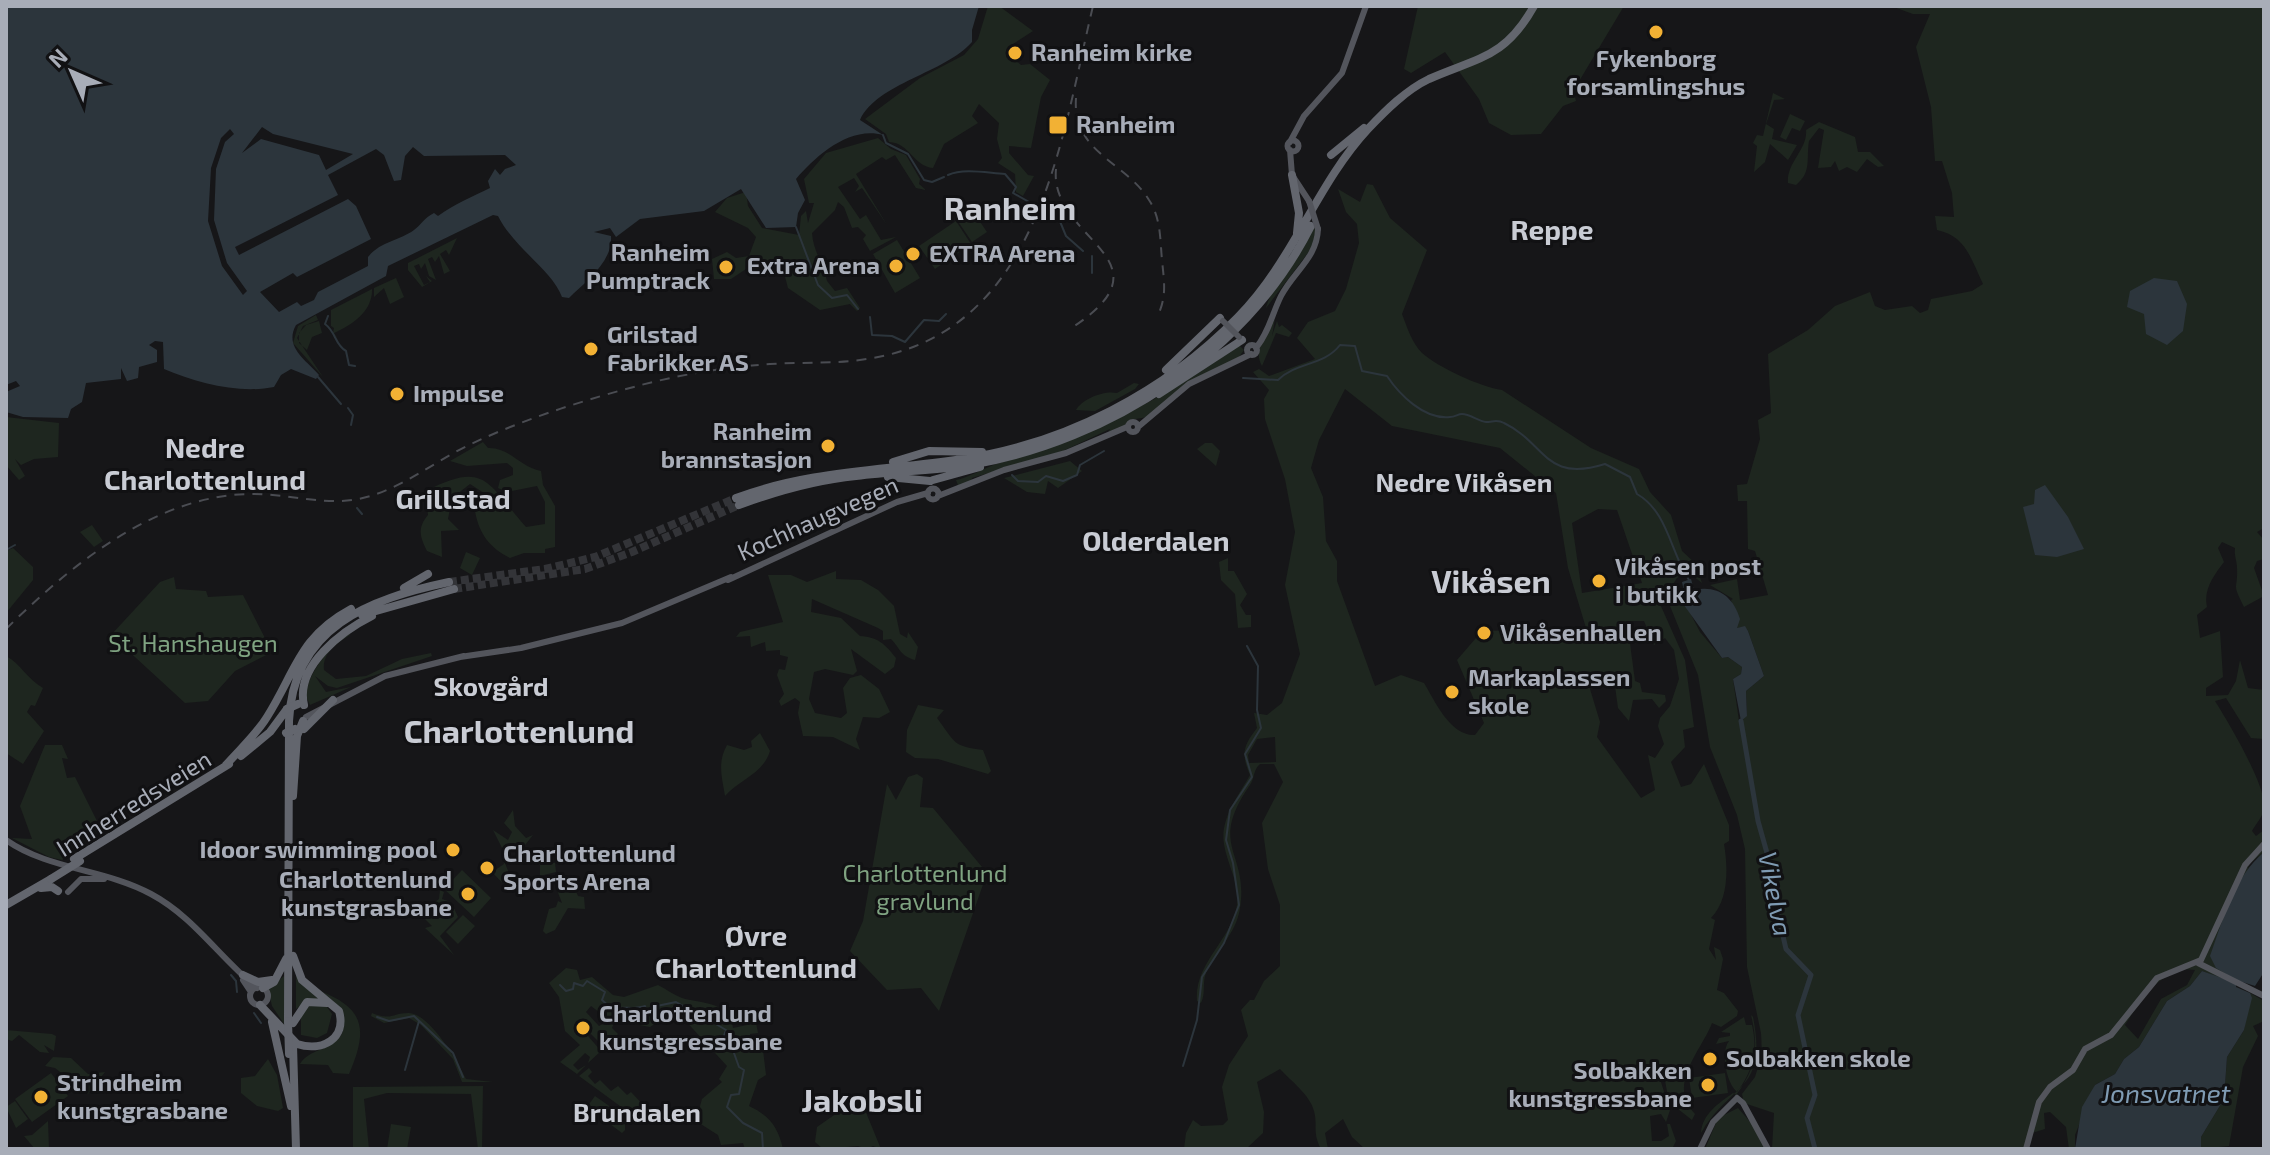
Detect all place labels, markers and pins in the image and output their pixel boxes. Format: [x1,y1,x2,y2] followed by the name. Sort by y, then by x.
[1647,23,1665,41] marker: Fykenborg forsamlingshus
[1031,37,1192,66] place label: Ranheim kirke
[1567,43,1745,100] place label: Fykenborg forsamlingshus
[1006,44,1024,62] marker: Ranheim kirke
[1076,109,1175,138] place label: Ranheim
[1047,114,1069,136] marker: Ranheim
[586,237,711,294] place label: Ranheim Pumptrack
[929,238,1075,267] place label: EXTRA Arena
[904,245,922,263] marker: EXTRA Arena
[747,250,880,279] place label: Extra Arena
[887,257,905,275] marker: Extra Arena
[717,258,735,276] marker: Ranheim Pumptrack
[607,319,749,376] place label: Grilstad Fabrikker AS
[582,340,600,358] marker: Grilstad Fabrikker AS
[413,378,504,407] place label: Impulse
[388,385,406,403] marker: Impulse
[661,416,812,473] place label: Ranheim brannstasjon
[819,437,837,455] marker: Ranheim brannstasjon
[1615,551,1761,608] place label: Vikåsen post i butikk
[1590,572,1608,590] marker: Vikåsen post i butikk
[1500,617,1662,646] place label: Vikåsenhallen
[1475,624,1493,642] marker: Vikåsenhallen
[1468,662,1630,719] place label: Markaplassen skole
[1443,683,1461,701] marker: Markaplassen skole
[200,834,437,863] place label: Idoor swimming pool
[503,838,676,895] place label: Charlottenlund Sports Arena
[444,841,462,859] marker: Idoor swimming pool
[478,859,496,877] marker: Charlottenlund Sports Arena
[279,864,452,921] place label: Charlottenlund kunstgrasbane
[459,885,477,903] marker: Charlottenlund kunstgrasbane
[599,998,783,1055] place label: Charlottenlund kunstgressbane
[574,1019,592,1037] marker: Charlottenlund kunstgressbane
[1726,1043,1911,1072] place label: Solbakken skole
[1701,1050,1719,1068] marker: Solbakken skole
[1508,1055,1692,1112] place label: Solbakken kunstgressbane
[57,1067,228,1124] place label: Strindheim kunstgrasbane
[1699,1076,1717,1094] marker: Solbakken kunstgressbane
[32,1088,50,1106] marker: Strindheim kunstgrasbane

